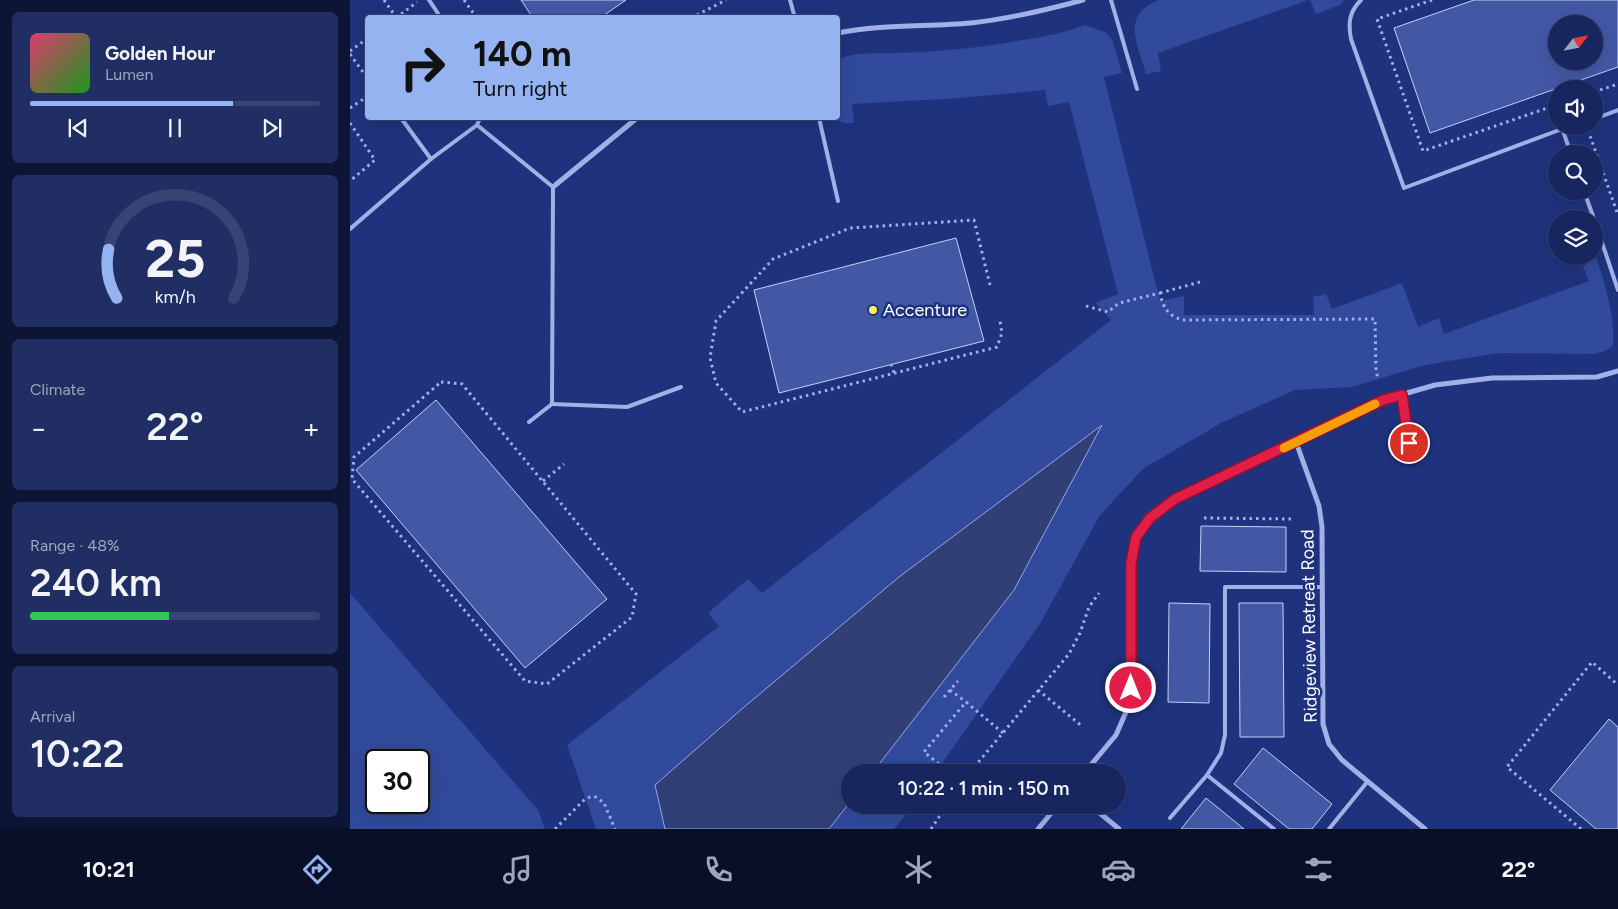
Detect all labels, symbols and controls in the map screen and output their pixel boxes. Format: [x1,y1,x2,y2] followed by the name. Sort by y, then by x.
[1548,15,1602,70] north arrow
[1548,15,1603,265] map controls
[473,33,571,75] text: 140 m
[390,35,455,100] icon: right
[105,42,215,65] text: Golden Hour
[105,65,154,84] text: Lumen
[473,75,568,102] text: Turn right
[1548,80,1603,135] button: sound
[64,114,92,142] icon: previous
[161,114,189,142] icon: pause
[258,114,286,142] icon: next
[1548,145,1603,200] button: search
[1548,210,1603,265] button: layers
[145,228,205,290] text: 25
[155,286,195,307] text: km/h
[883,299,967,321] place label: Accenture
[867,304,879,316] marker: Accenture
[30,380,85,399] text: Climate
[146,404,204,450] text: 22°
[30,411,47,445] text: −
[303,411,320,445] text: +
[1388,422,1430,464] pin
[1395,429,1423,457] icon: arrive
[1296,529,1322,723] street label: Ridgeview Retreat Road
[30,536,120,555] text: Range · 48%
[30,560,162,606] text: 240 km
[1104,661,1156,713] position arrow
[30,707,75,726] text: Arrival
[30,731,125,777] text: 10:22
[365,749,430,814] speed limit sign: 30
[897,777,1070,800] text: 10:22 · 1 min · 150 m
[300,852,335,887] icon: directions
[500,852,535,887] icon: music
[701,852,736,887] icon: phone
[901,852,936,887] icon: climate
[1101,852,1136,887] icon: car
[1301,852,1336,887] icon: filters
[83,856,135,883] text: 10:21
[1502,856,1535,883] text: 22°

